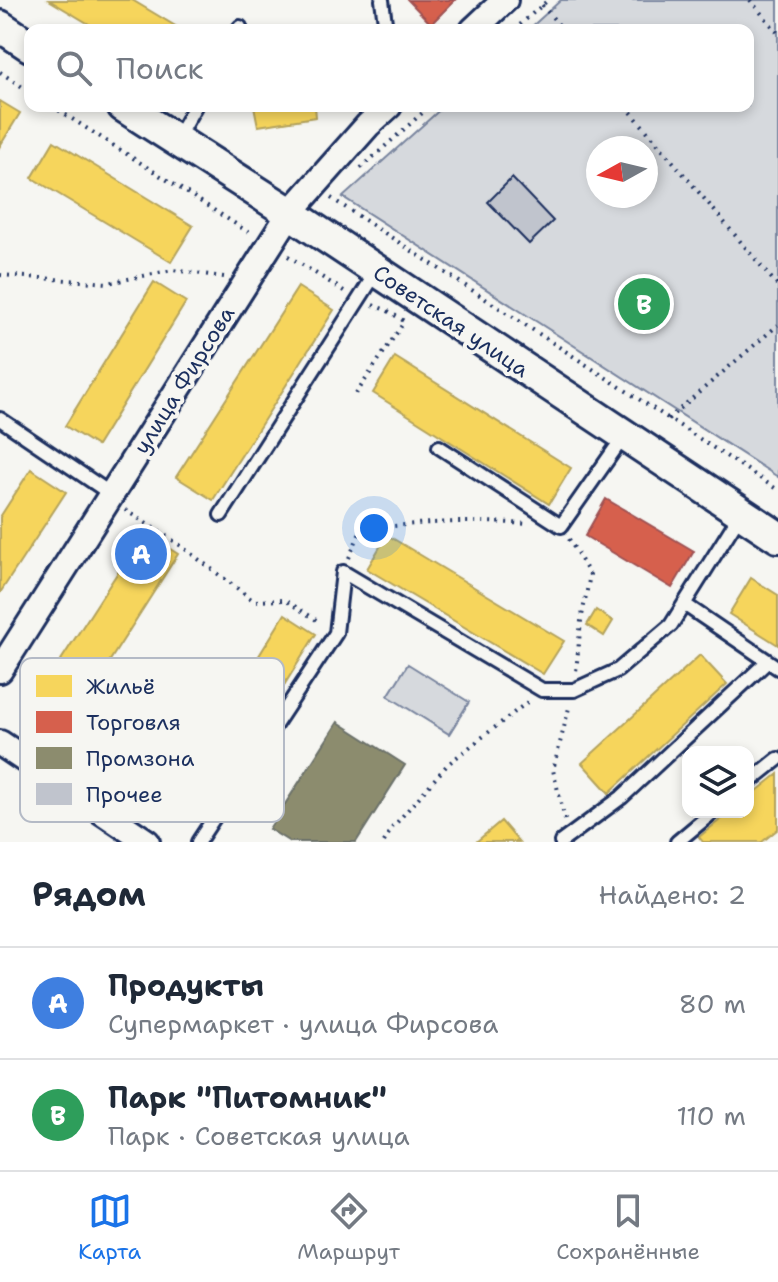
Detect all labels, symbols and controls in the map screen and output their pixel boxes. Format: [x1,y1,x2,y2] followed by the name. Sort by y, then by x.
[24,24,754,112] search box
[52,46,96,90] icon: search
[116,48,204,89] text: Поиск
[586,136,658,208] north arrow
[367,258,535,384] street label: Советская улица
[618,274,670,334] pin: B
[127,300,241,459] street label: улица Фирсова
[354,508,394,548] your location
[115,524,167,584] pin: A
[20,658,284,822] legend
[86,672,155,701] text: Жильё
[86,708,181,737] text: Торговля
[86,744,195,773] text: Промзона
[682,746,754,818] map controls
[682,746,754,818] button: layers
[86,780,163,809] text: Прочее
[32,871,146,917] text: Рядом
[599,877,746,912] text: Найдено: 2
[108,965,264,1006] text: Продукты
[48,986,68,1021] text: A
[679,986,746,1021] text: 80 m
[108,1006,499,1041] text: Супермаркет · улица Фирсова
[108,1077,387,1118] text: Парк "Питомник"
[50,1098,66,1133] text: B
[676,1098,746,1133] text: 110 m
[108,1118,410,1153] text: Парк · Советская улица
[78,1189,141,1266] tab: Карта
[297,1189,400,1266] tab: Маршрут
[556,1189,700,1266] tab: Сохранённые

